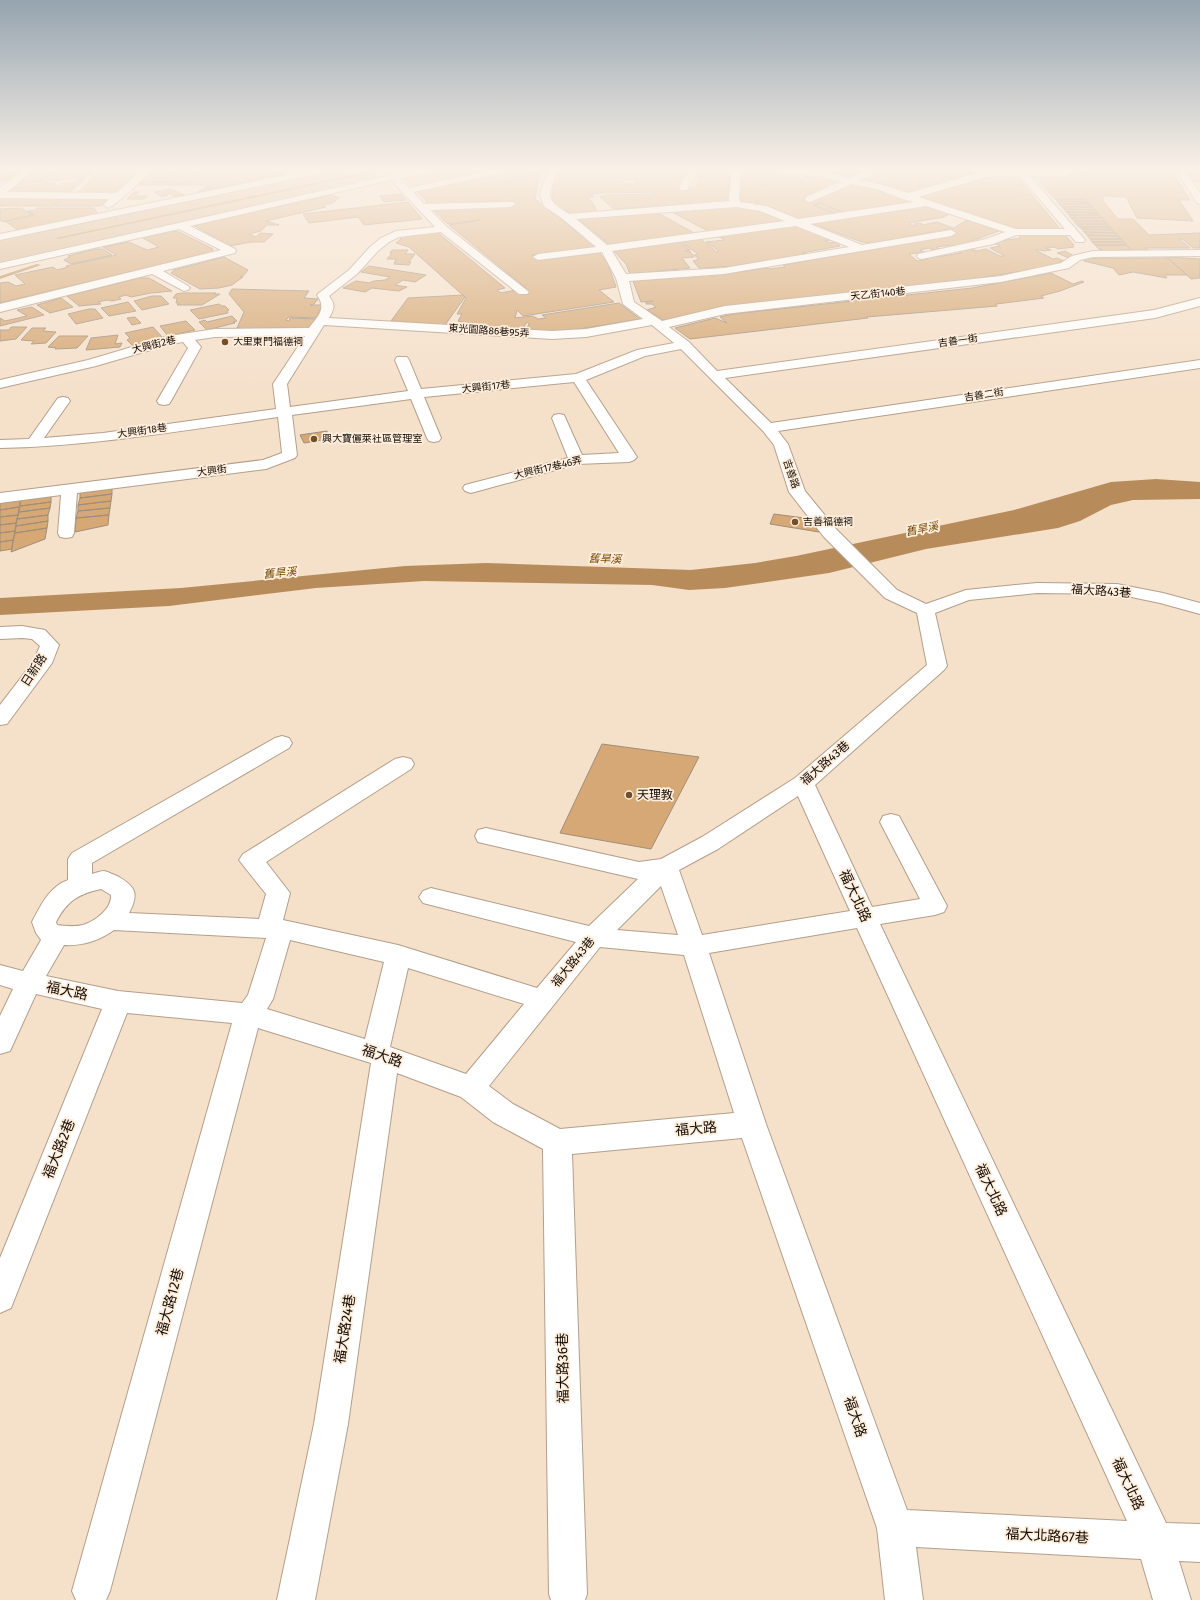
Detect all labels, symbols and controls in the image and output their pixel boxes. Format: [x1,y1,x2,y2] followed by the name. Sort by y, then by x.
[850,285,906,303] street label: 天乙街140巷
[448,322,530,340] street label: 東光園路86巷95弄
[937,332,979,350] street label: 吉善一街
[131,334,177,356] street label: 大興街2巷
[233,336,303,348] place label: 大里東門福德祠
[220,337,230,347] marker: 大里東門福德祠
[461,378,511,396] street label: 大興街17巷
[963,386,1005,404] street label: 吉善二街
[116,422,168,440] street label: 大興街18巷
[322,433,422,445] place label: 興大寶儷萊社區管理室
[309,434,319,444] marker: 興大寶儷萊社區管理室
[513,454,583,482] street label: 大興街17巷46弄
[780,458,802,490] street label: 吉善路
[196,463,228,479] street label: 大興街
[803,516,853,528] place label: 吉善福德祠
[790,517,800,527] marker: 吉善福德祠
[905,519,941,539] water label: 舊旱溪
[588,552,624,566] water label: 舊旱溪
[263,565,299,581] water label: 舊旱溪
[1070,582,1132,600] street label: 福大路43巷
[18,651,50,689] street label: 日新路
[798,738,852,788] street label: 福大路43巷
[637,788,673,802] place label: 天理教
[624,790,634,800] marker: 天理教
[835,867,875,925] street label: 福大北路
[549,934,597,990] street label: 福大路43巷
[45,978,89,1004] street label: 福大路
[359,1041,405,1071] street label: 福大路
[39,1117,79,1181] street label: 福大路2巷
[674,1119,718,1139] street label: 福大路
[971,1161,1011,1219] street label: 福大北路
[153,1266,187,1338] street label: 福大路12巷
[331,1293,359,1365] street label: 福大路24巷
[554,1333,572,1403] street label: 福大路36巷
[840,1394,870,1440] street label: 福大路
[1108,1455,1148,1513] street label: 福大北路
[1005,1525,1089,1547] street label: 福大北路67巷

